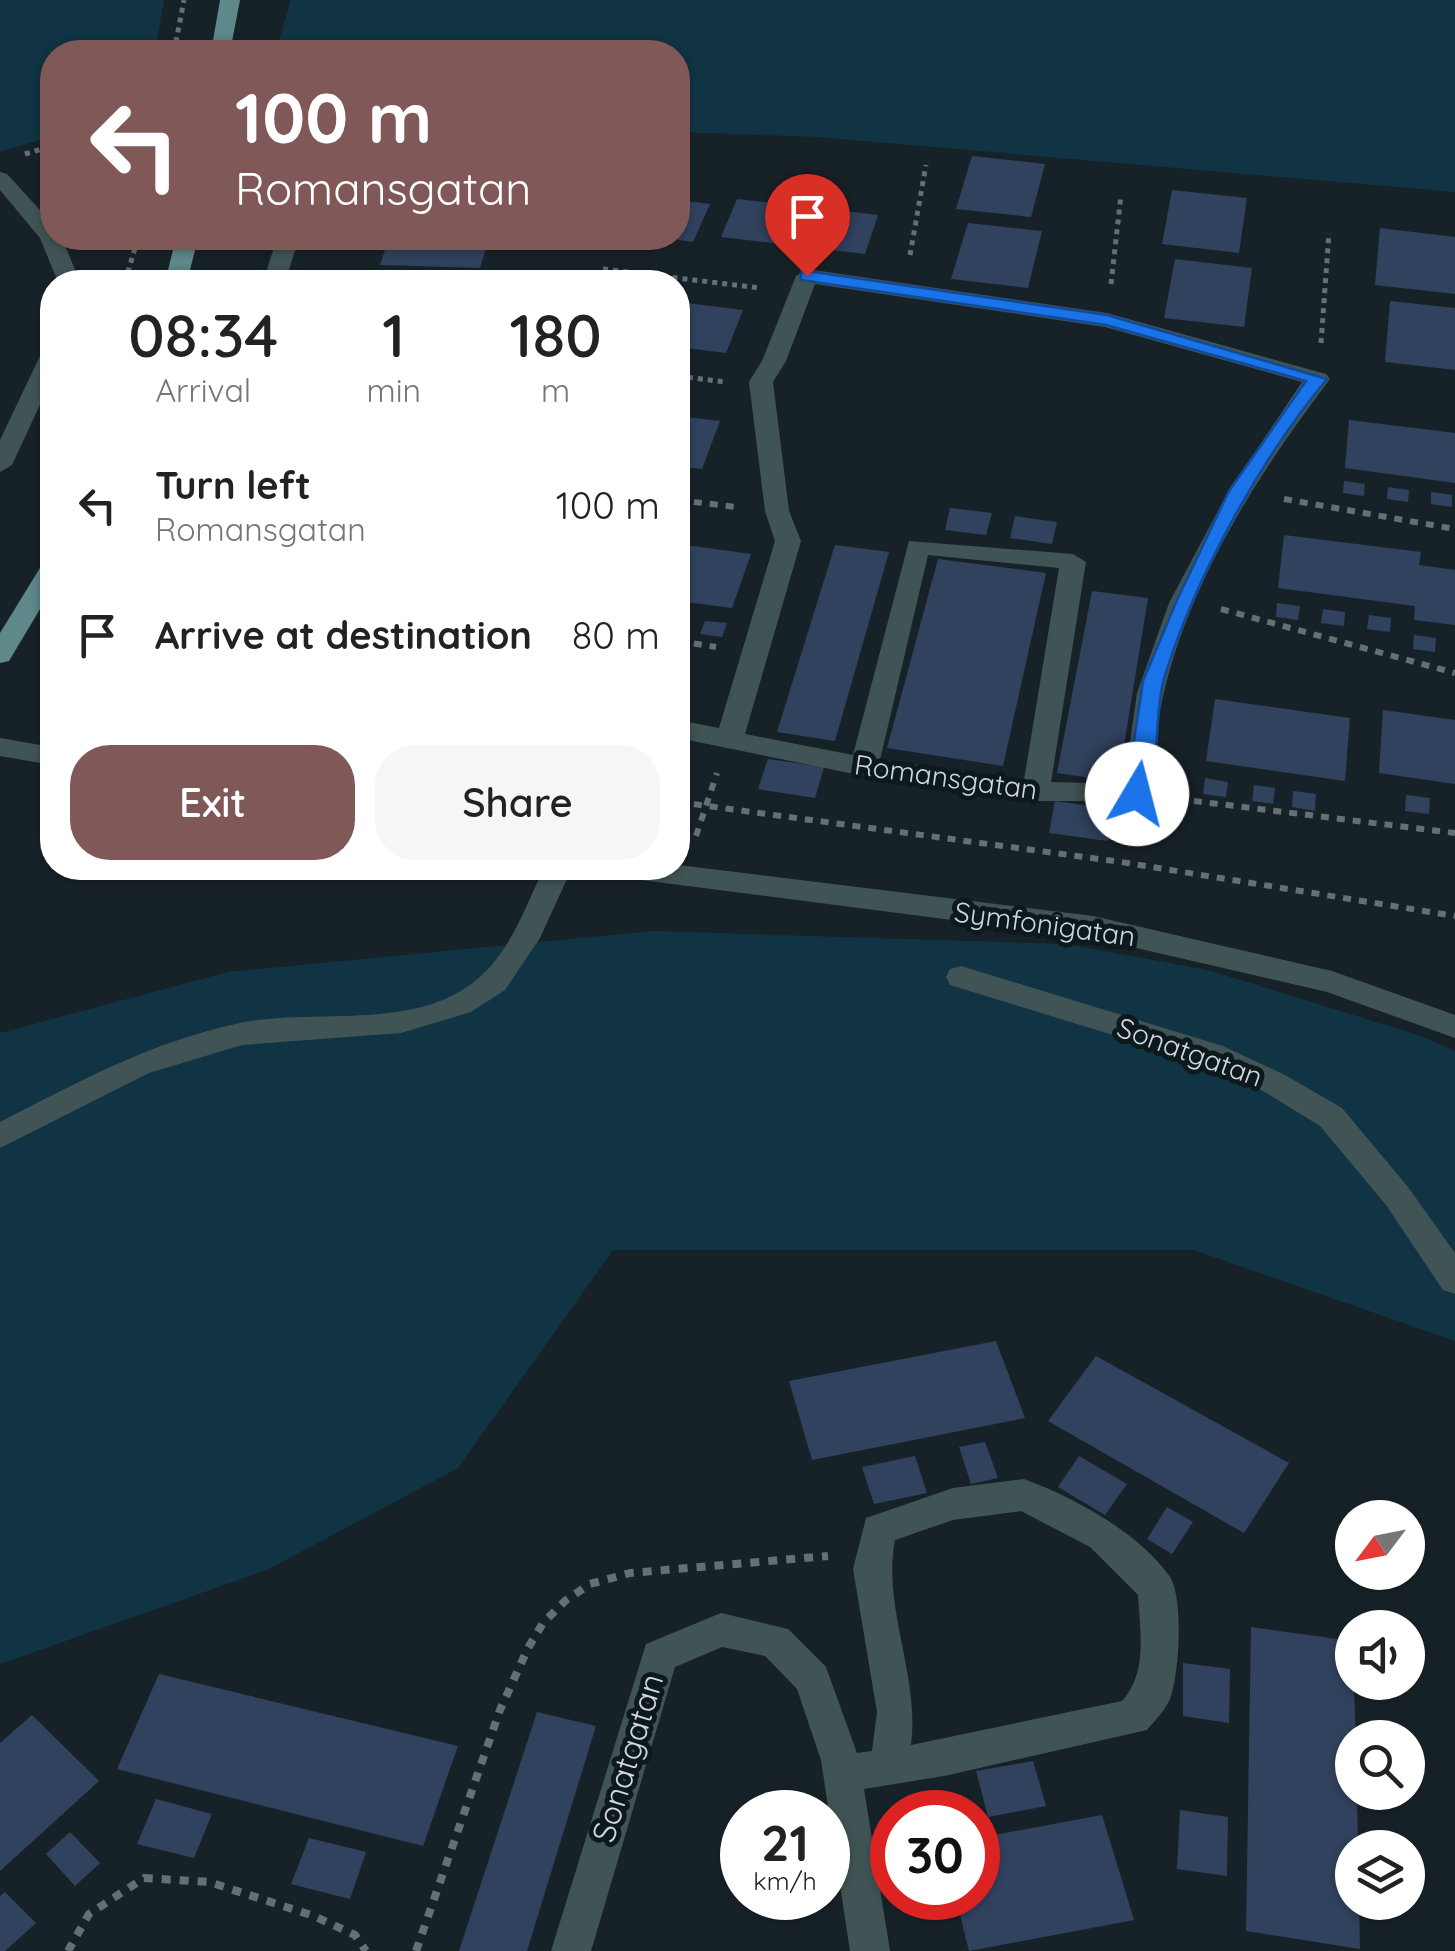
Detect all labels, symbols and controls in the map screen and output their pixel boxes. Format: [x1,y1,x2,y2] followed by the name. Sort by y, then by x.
[235,73,432,161] text: 100 m
[70,80,200,210] icon: left
[235,160,531,216] text: Romansgatan
[765,174,850,277] pin
[780,189,835,244] icon: arrive
[128,297,278,372] text: 08:34
[382,297,405,372] text: 1
[509,297,602,372] text: 180
[155,370,251,410] text: Arrival
[367,370,421,410] text: min
[541,370,570,410] text: m
[155,461,311,509] text: Turn left
[70,478,125,533] icon: left
[556,481,660,529] text: 100 m
[155,509,366,549] text: Romansgatan
[70,608,125,663] icon: arrive
[155,611,532,659] text: Arrive at destination
[572,611,660,659] text: 80 m
[1085,742,1189,846] position arrow
[70,745,355,860] button: Exit
[375,745,660,860] button: Share
[852,746,1040,807] street label: Romansgatan
[952,893,1138,954] street label: Symfonigatan
[1113,1009,1268,1094] street label: Sonatgatan
[1335,1500,1425,1590] north arrow
[1335,1500,1425,1920] map controls
[1335,1610,1425,1700] button: sound
[583,1669,672,1847] street label: Sonatgatan
[1335,1720,1425,1810] button: search
[870,1790,1000,1920] speed limit sign: 30
[761,1811,809,1874] text: 21
[1335,1830,1425,1920] button: layers
[753,1865,817,1896] text: km/h

